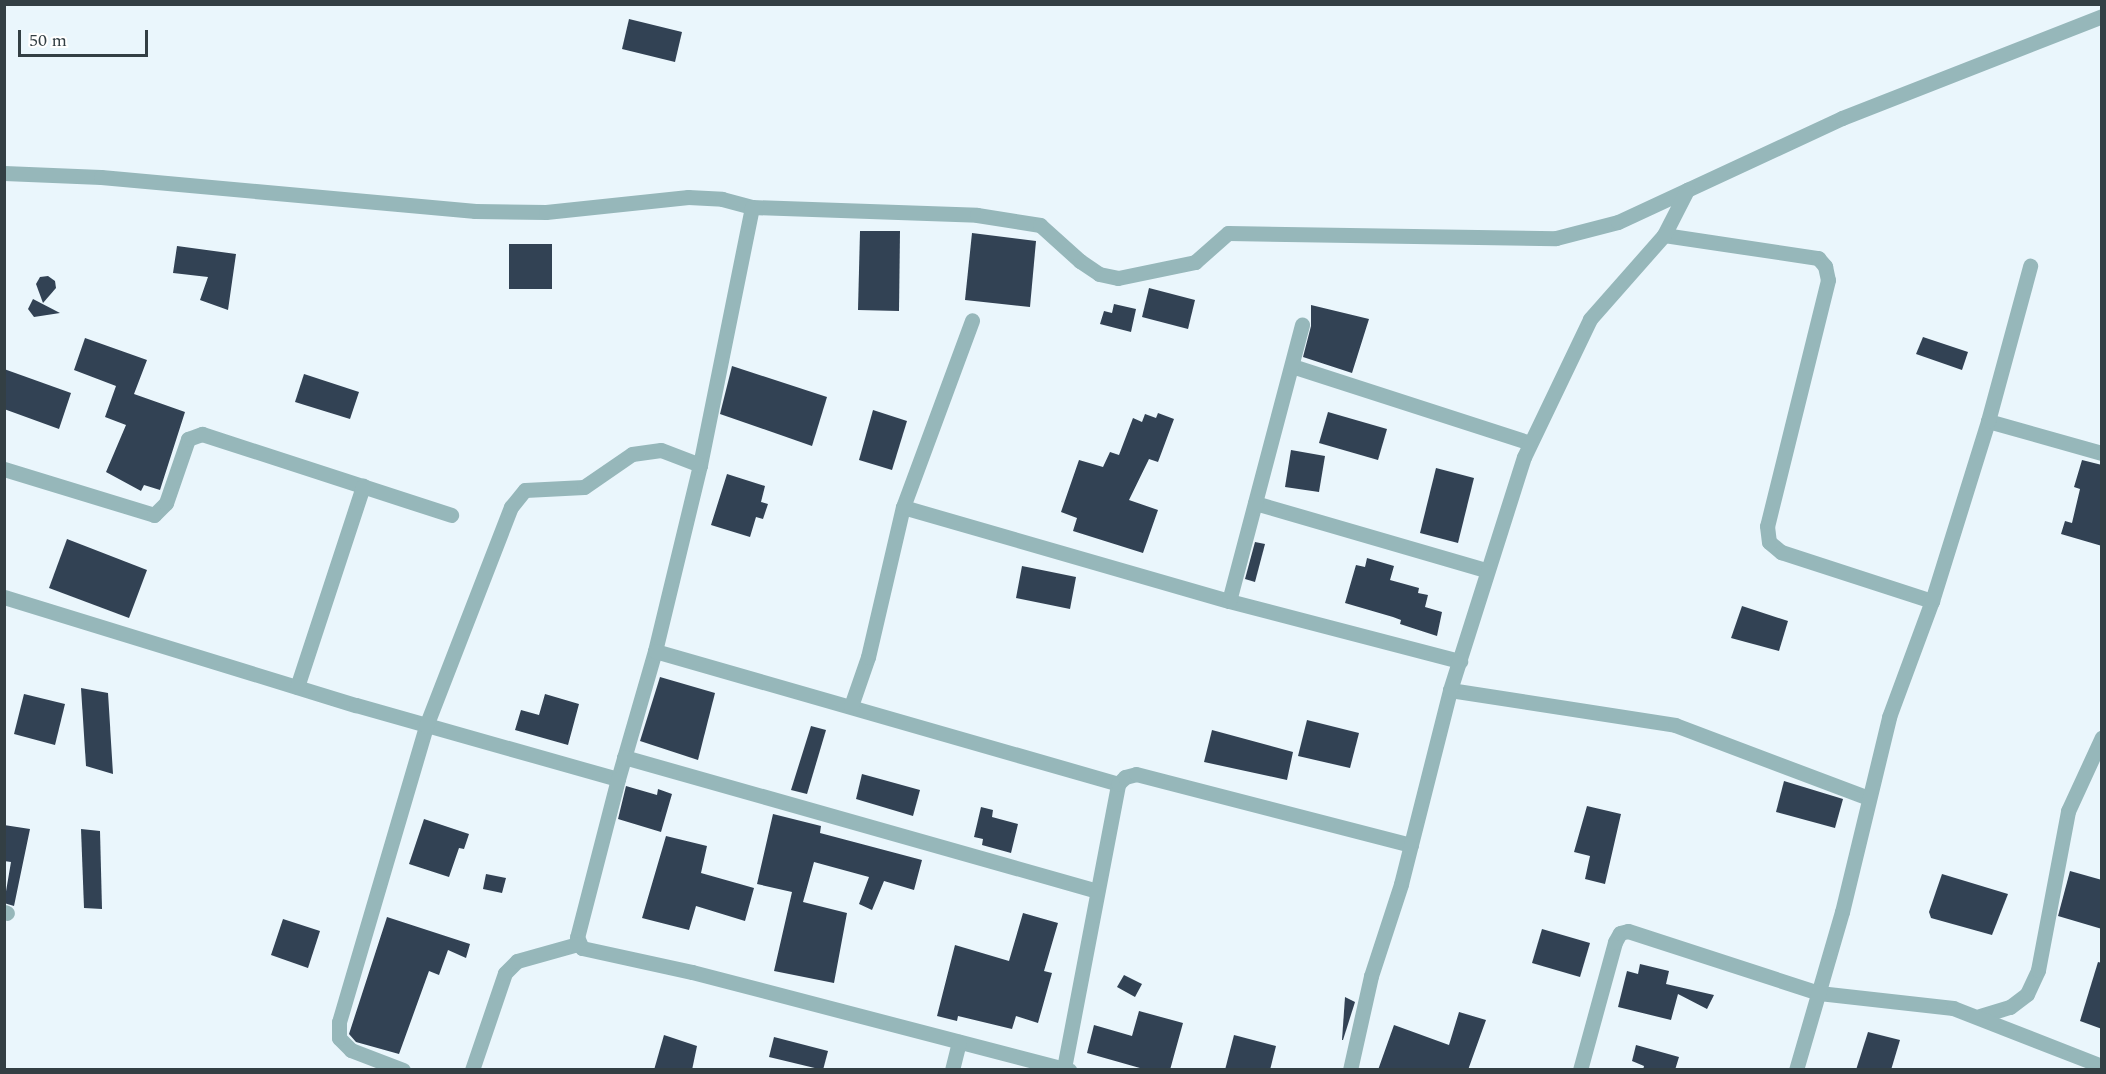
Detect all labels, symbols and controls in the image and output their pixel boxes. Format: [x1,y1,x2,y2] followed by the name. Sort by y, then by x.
[21,18,152,56] scale bar
[29,27,67,54] text: 50 m

